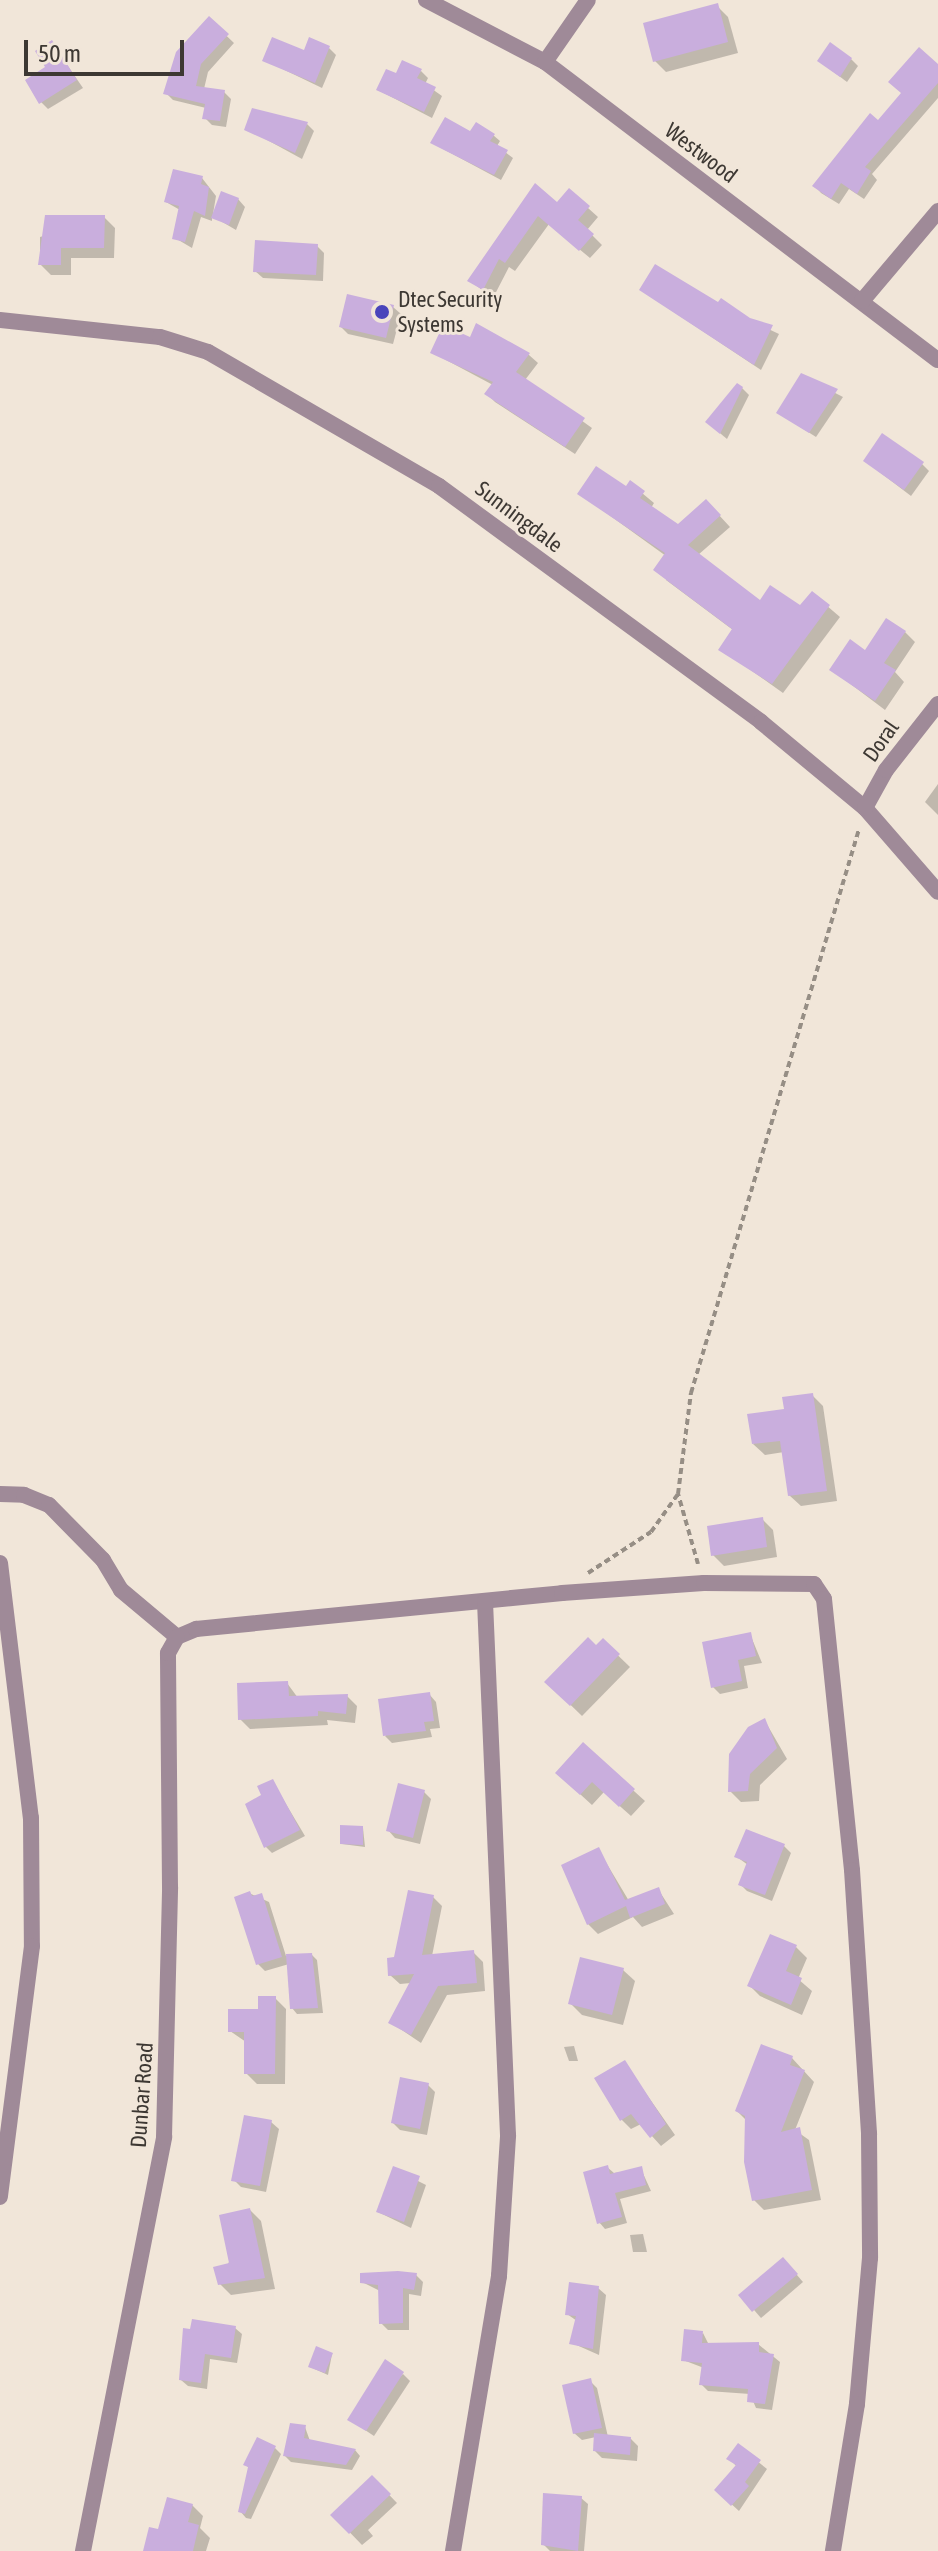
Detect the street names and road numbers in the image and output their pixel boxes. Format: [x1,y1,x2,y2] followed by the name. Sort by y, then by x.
[660,117,742,189] street label: Westwood
[470,476,568,558] street label: Sunningdale
[857,715,905,767] street label: Doral
[125,2041,159,2149] street label: Dunbar Road

